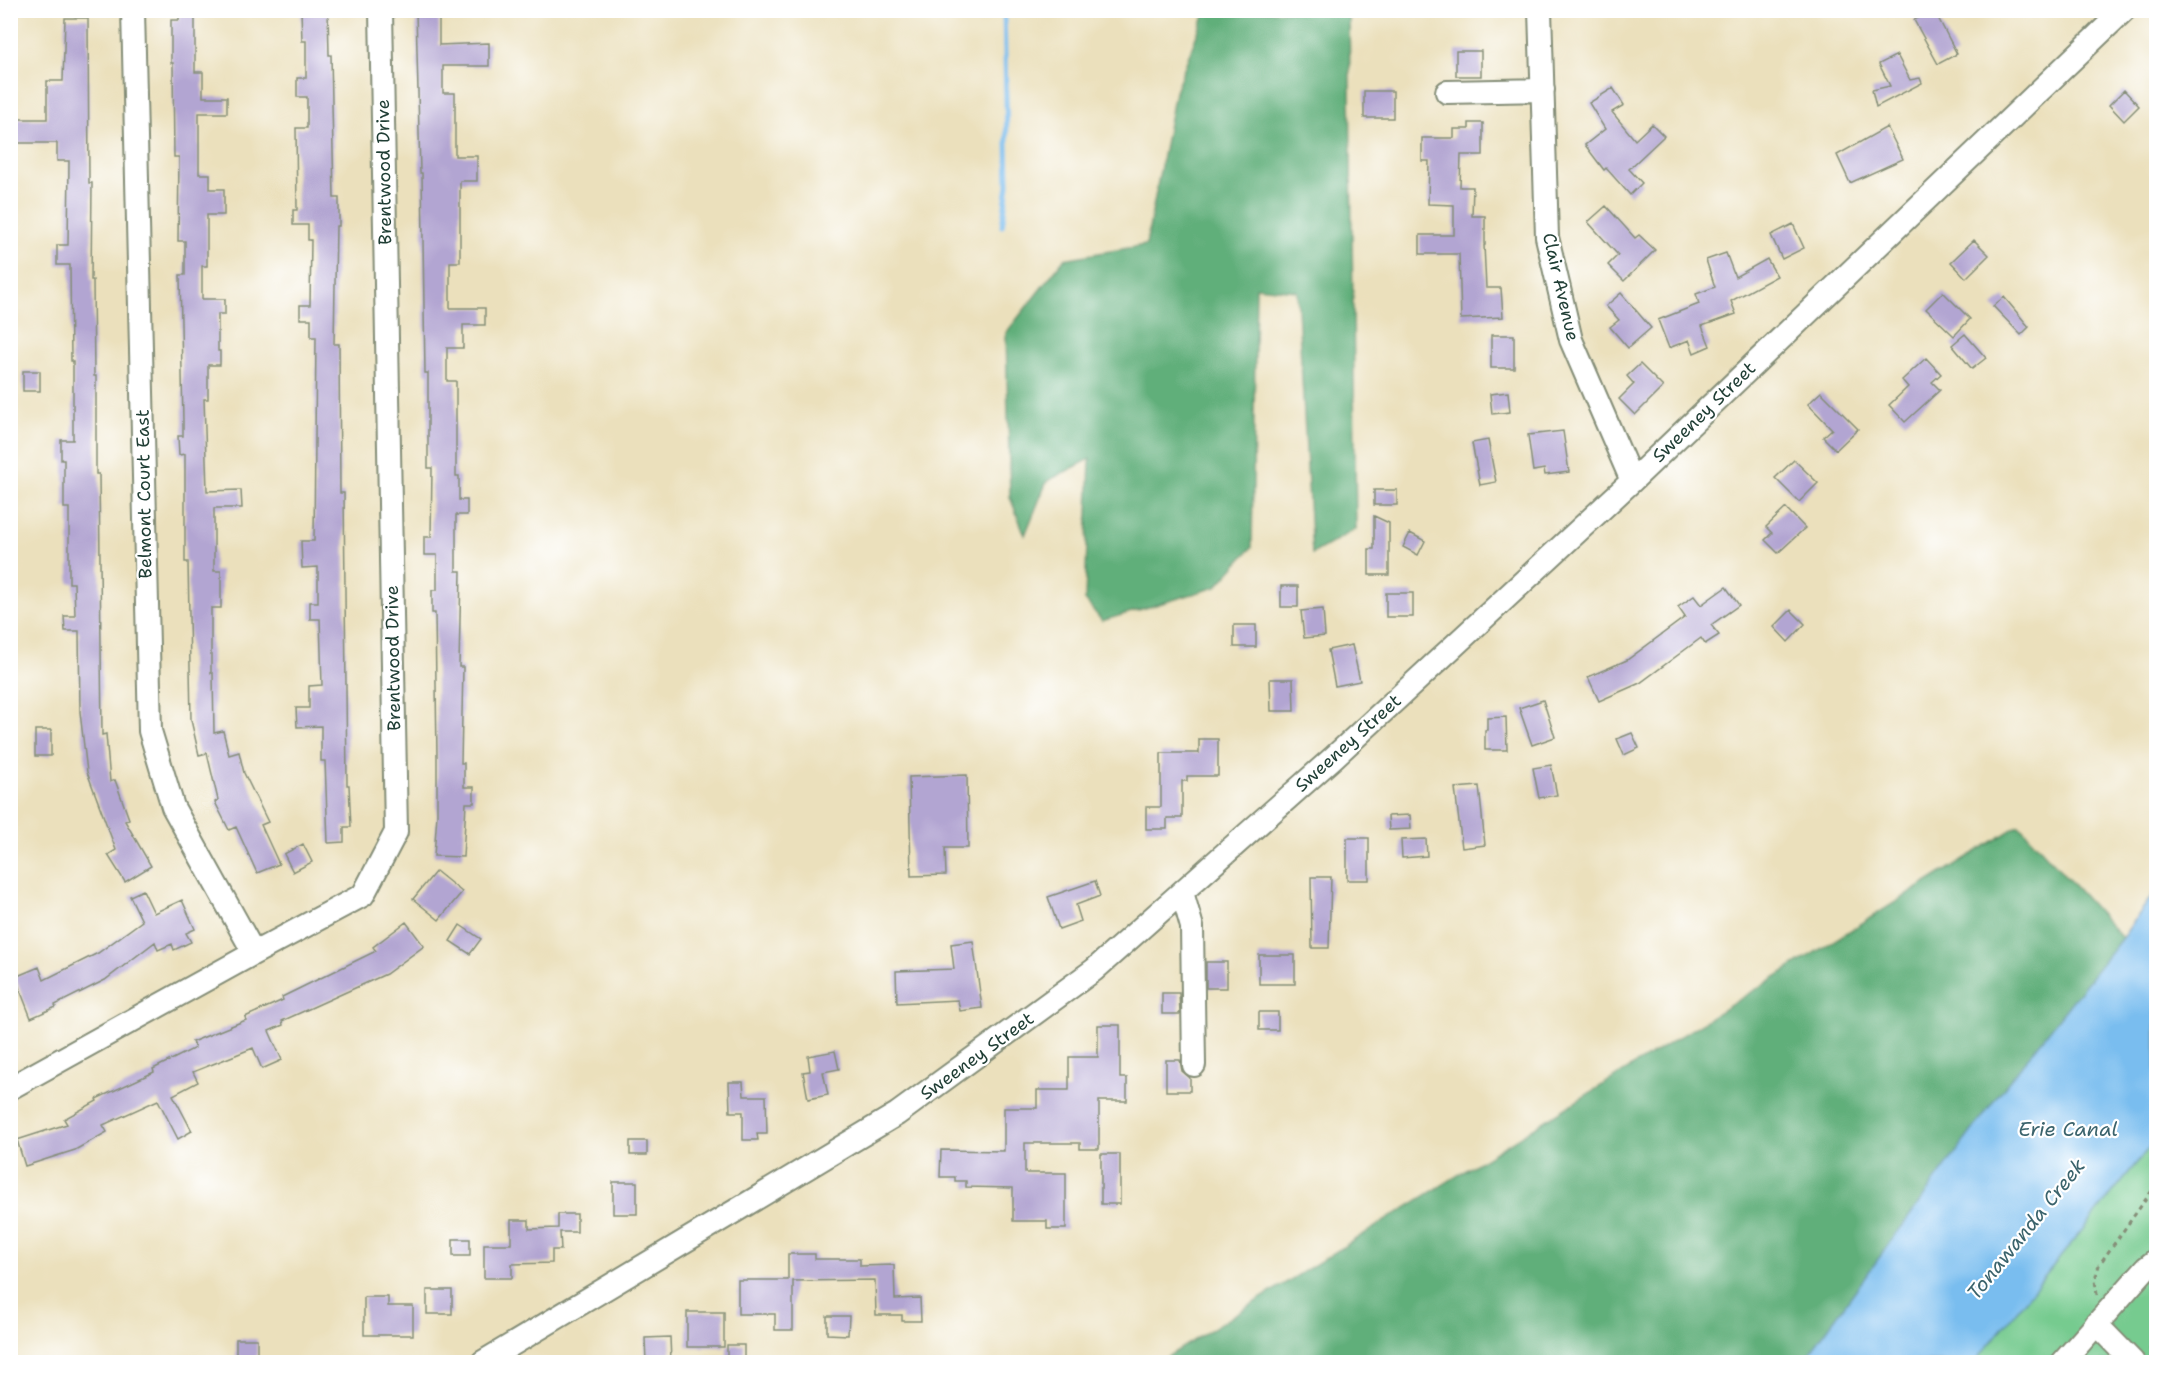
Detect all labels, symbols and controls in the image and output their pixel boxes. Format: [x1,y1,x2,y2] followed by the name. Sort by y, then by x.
[371,99,397,245] street label: Brentwood Drive
[1537,231,1585,343] street label: Clair Avenue
[1647,356,1761,468] street label: Sweeney Street
[131,409,157,579] street label: Belmont Court East
[380,585,406,731] street label: Brentwood Drive
[1290,689,1406,797] street label: Sweeney Street
[915,1006,1039,1105] street label: Sweeney Street
[2018,1116,2118,1142] water label: Erie Canal
[1961,1153,2091,1305] water label: Tonawanda Creek

